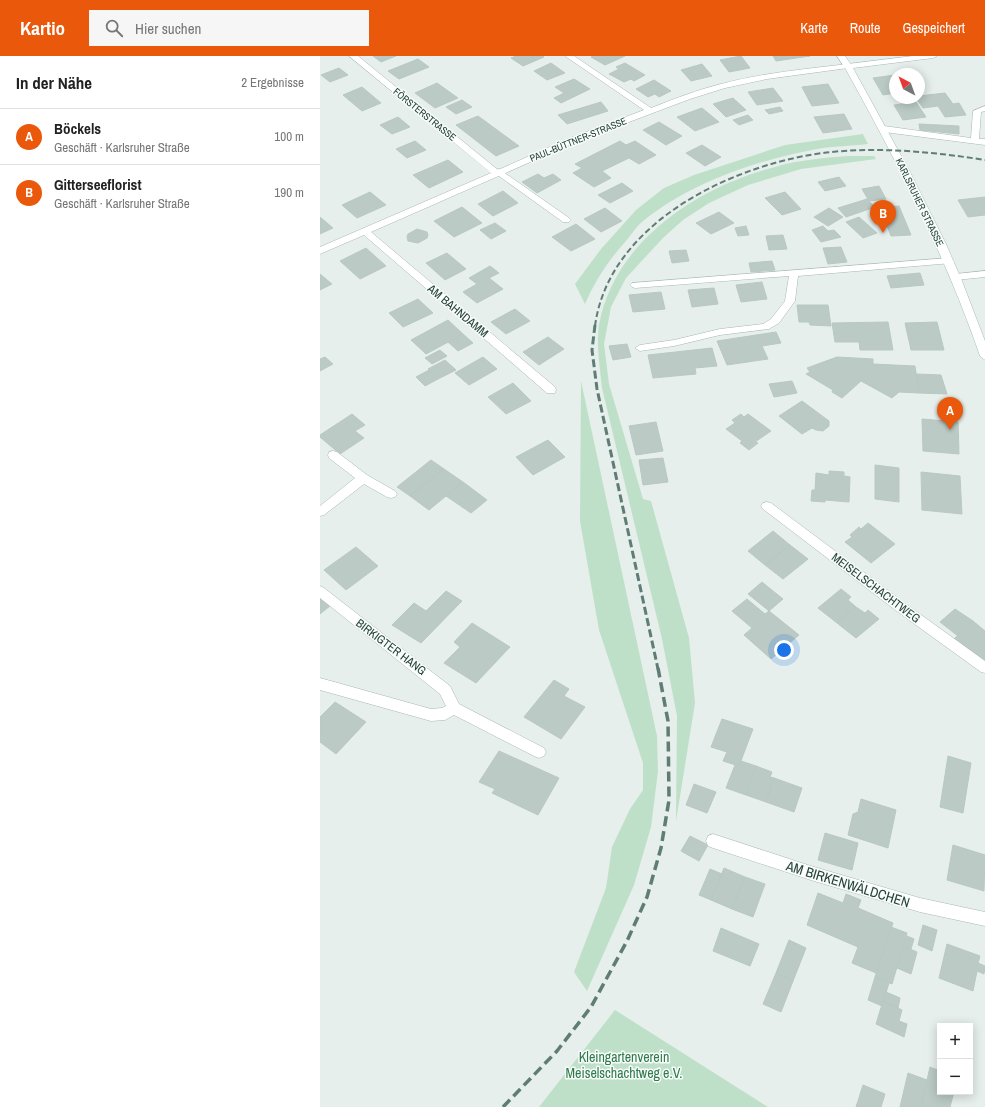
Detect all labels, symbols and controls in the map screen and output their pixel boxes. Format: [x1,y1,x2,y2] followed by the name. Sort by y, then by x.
[89,10,369,46] search box
[20,15,65,41] text: Kartio
[103,17,125,39] icon: search
[135,18,201,39] text: Hier suchen
[800,19,828,37] text: Karte
[850,19,880,37] text: Route
[902,19,965,37] text: Gespeichert
[889,68,925,104] north arrow
[16,71,92,94] text: In der Nähe
[241,74,304,91] text: 2 Ergebnisse
[390,85,459,144] street label: FÖRSTERSTRASSE
[528,114,629,165] street label: PAUL-BÜTTNER-STRASSE
[54,118,101,139] text: Böckels
[25,128,33,145] text: A
[274,128,304,145] text: 100 m
[54,139,190,156] text: Geschäft · Karlsruher Straße
[893,156,947,248] street label: KARLSRUHER STRASSE
[54,174,142,195] text: Gitterseeflorist
[25,184,33,201] text: B
[274,184,304,201] text: 190 m
[54,195,190,212] text: Geschäft · Karlsruher Straße
[870,200,896,233] pin: B
[423,280,492,341] street label: AM BAHNDAMM
[937,397,963,430] pin: A
[828,549,924,627] street label: MEISELSCHACHTWEG
[353,615,429,679] street label: BIRKIGTER HANG
[774,640,794,660] your location
[783,856,912,911] street label: AM BIRKENWÄLDCHEN
[937,1023,973,1095] map controls
[937,1023,973,1059] button: +
[566,1048,683,1082] park label: Kleingartenverein Meiselschachtweg e.V.
[937,1059,973,1095] button: −

